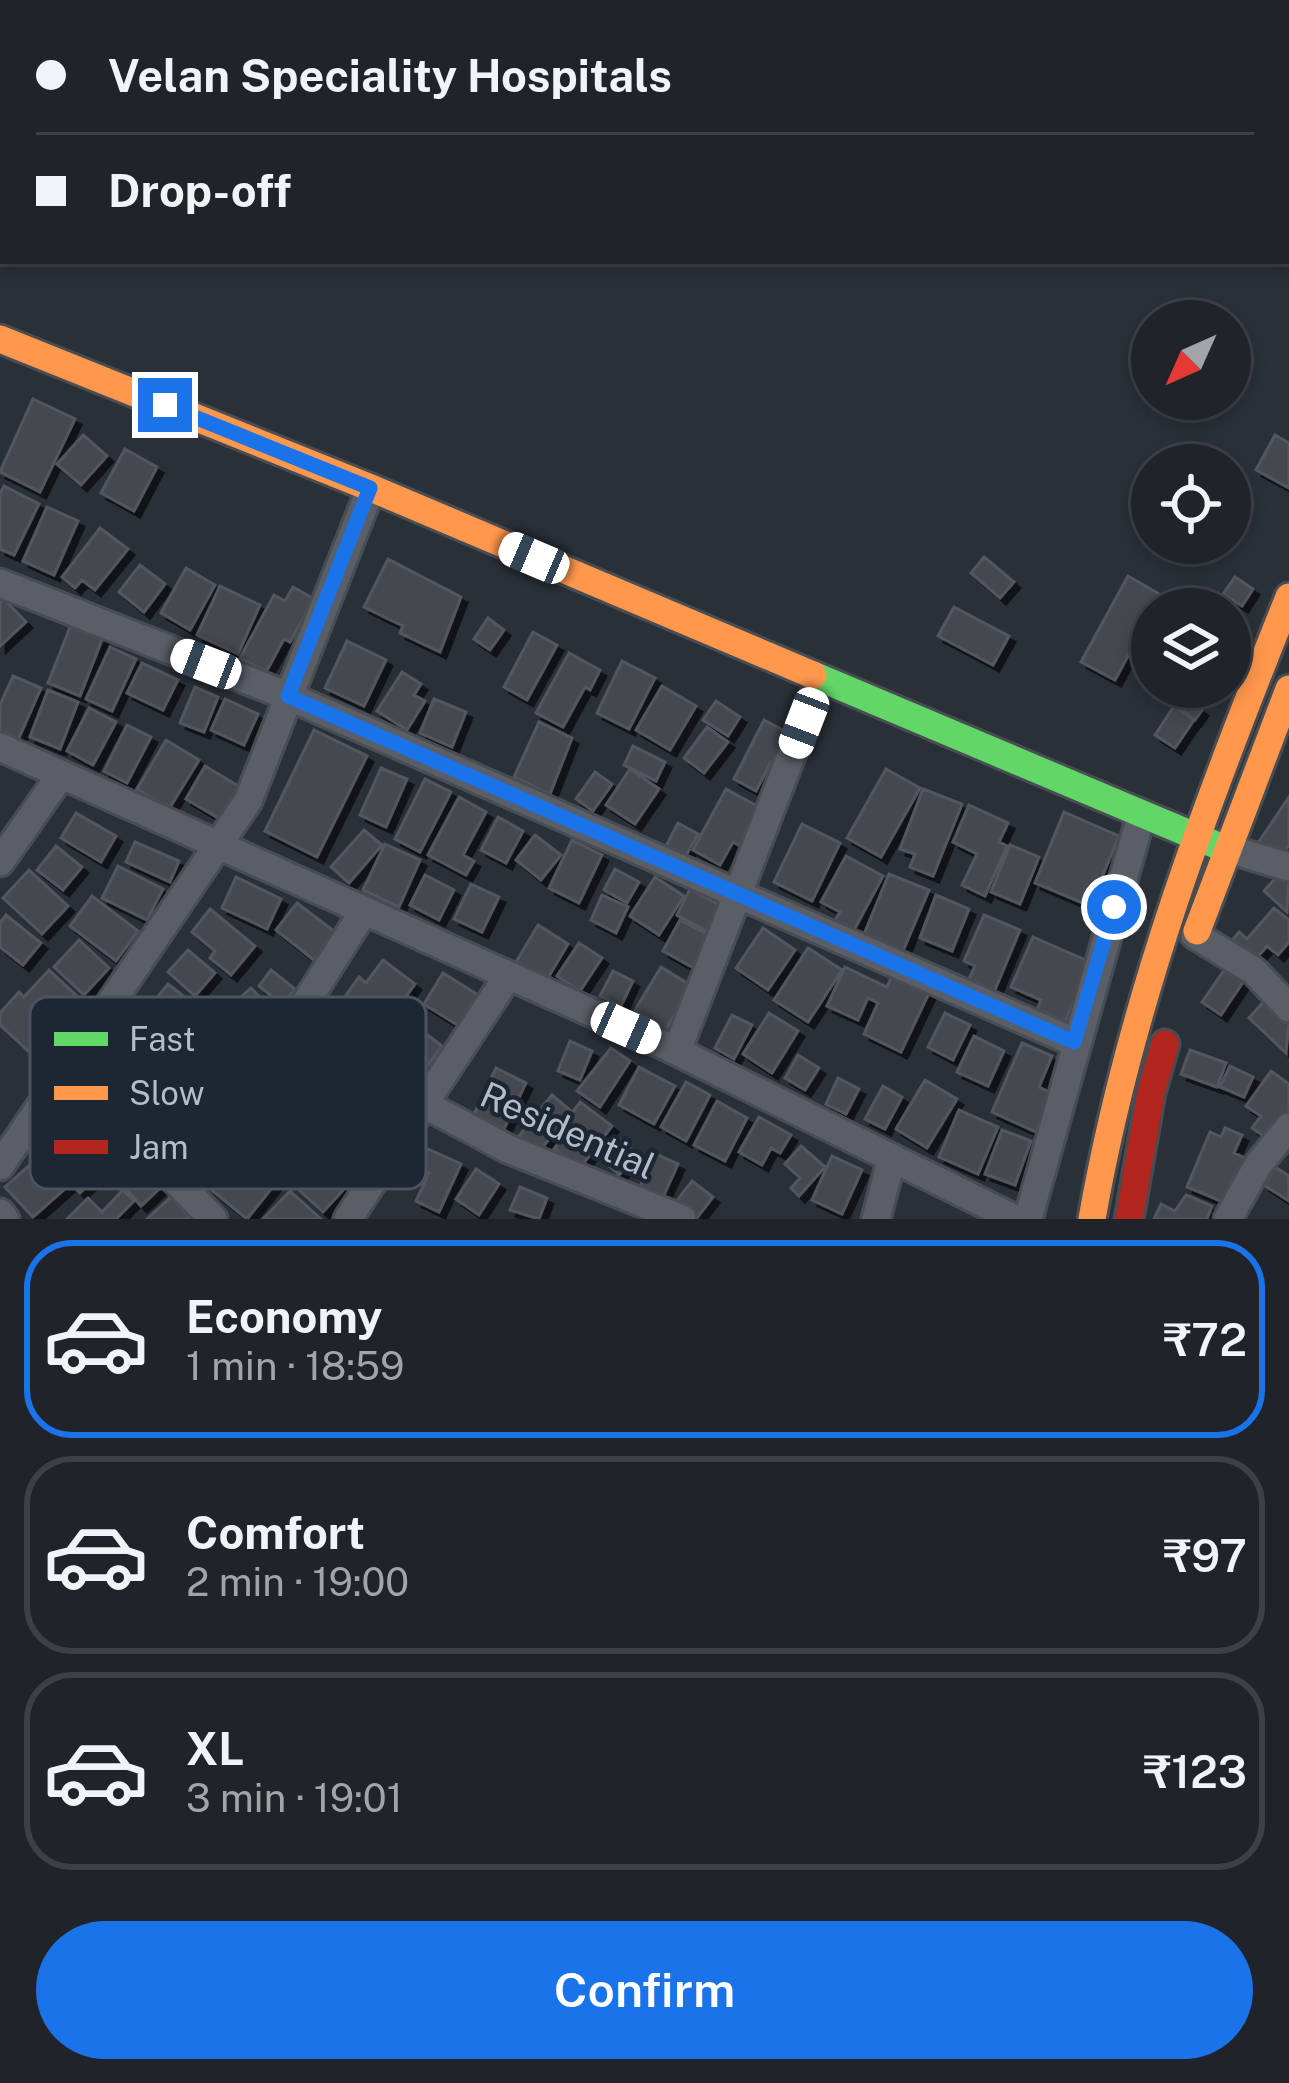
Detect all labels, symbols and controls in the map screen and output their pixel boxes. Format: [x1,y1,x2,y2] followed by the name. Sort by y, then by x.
[108,49,672,102] text: Velan Speciality Hospitals
[108,164,291,217] text: Drop-off
[1131,300,1251,420] north arrow
[1131,300,1251,708] map controls
[138,378,192,432] route end
[1131,444,1251,564] button: locate
[494,527,574,589] car
[1131,588,1251,708] button: layers
[166,634,246,694] car
[774,683,834,763] car
[1087,880,1141,934] route start
[30,997,426,1189] legend
[586,997,666,1059] car
[129,1020,196,1058] text: Fast
[474,1073,662,1187] street label: Residential
[129,1074,204,1112] text: Slow
[129,1128,189,1166] text: Jam
[42,1285,150,1393] icon: car
[186,1290,382,1343] text: Economy
[1164,1313,1247,1366] text: ₹72
[186,1343,404,1389] text: 1 min · 18:59
[42,1501,150,1609] icon: car
[186,1506,365,1559] text: Comfort
[1163,1529,1247,1582] text: ₹97
[186,1559,409,1605] text: 2 min · 19:00
[42,1717,150,1825] icon: car
[186,1722,244,1775] text: XL
[1143,1745,1247,1798] text: ₹123
[186,1775,403,1821] text: 3 min · 19:01
[36,1921,1253,2059] button: Confirm

